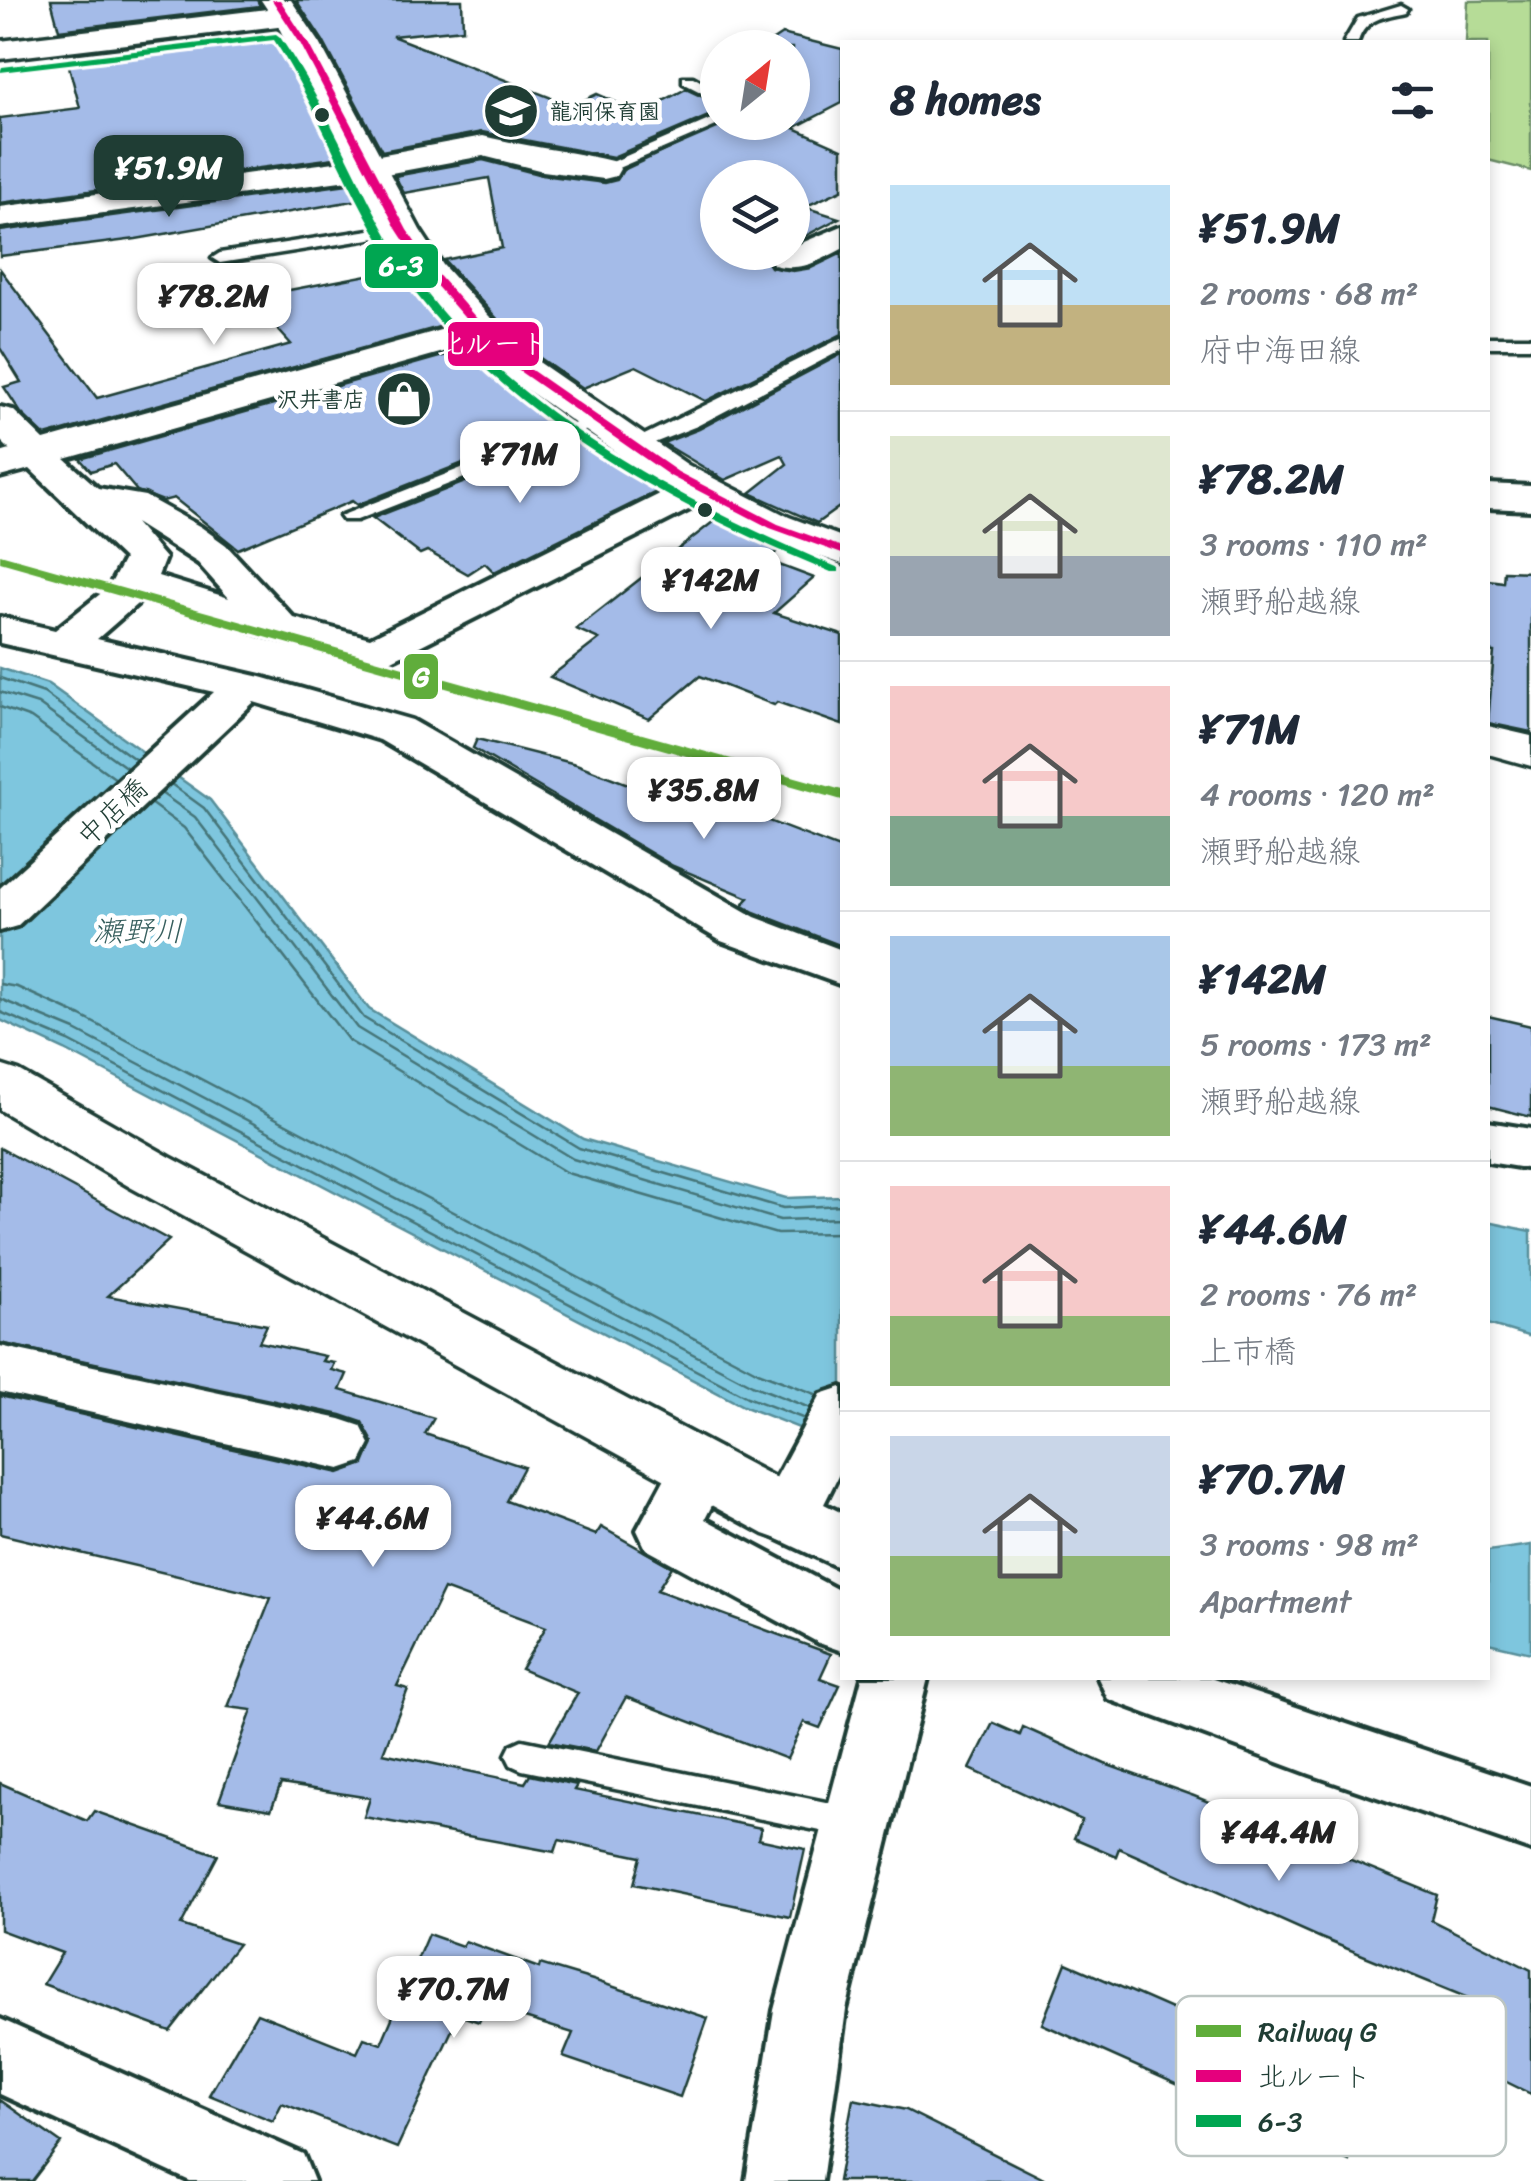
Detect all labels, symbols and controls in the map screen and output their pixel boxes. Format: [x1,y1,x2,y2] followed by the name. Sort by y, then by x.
[700,30,810,140] north arrow
[700,30,810,270] map controls
[890,63,1041,137] text: 8 homes
[1385,73,1440,128] icon: filters
[481,81,541,141] school or university icon: 龍洞保育園
[550,92,660,131] place label: 龍洞保育園
[312,105,332,125] unlabelled marker
[88,135,250,220] pin: ¥51.9M
[116,139,222,196] text: ¥51.9M
[700,160,810,270] button: layers
[1200,191,1340,265] text: ¥51.9M
[970,225,1090,345] icon: home
[378,241,424,290] text: 6-3
[363,242,440,290] line badge: 6-3
[133,263,295,348] pin: ¥78.2M
[1200,265,1418,322] text: 2 rooms · 68 m²
[159,267,269,324] text: ¥78.2M
[436,319,550,368] text: 北ルート
[446,320,541,368] line badge: 北ルート
[1200,322,1360,379] text: 府中海田線
[374,369,434,429] shop icon: 沢井書店
[277,380,365,419] place label: 沢井書店
[461,421,579,506] pin: ¥71M
[482,425,558,482] text: ¥71M
[1200,442,1344,516] text: ¥78.2M
[970,476,1090,596] icon: home
[695,500,715,520] unlabelled marker
[1200,516,1428,573] text: 3 rooms · 110 m²
[641,547,781,632] pin: ¥142M
[663,551,759,608] text: ¥142M
[1200,573,1360,630] text: 瀬野船越線
[402,652,440,701] line badge: G
[412,652,430,701] text: G
[1200,692,1300,766] text: ¥71M
[970,726,1090,846] icon: home
[623,757,785,842] pin: ¥35.8M
[649,761,759,818] text: ¥35.8M
[65,765,159,859] street label: 中店橋
[1200,766,1435,823] text: 4 rooms · 120 m²
[1200,823,1360,880] text: 瀬野船越線
[93,904,183,958] water label: 瀬野川
[1200,942,1326,1016] text: ¥142M
[970,976,1090,1096] icon: home
[1200,1016,1431,1073] text: 5 rooms · 173 m²
[1200,1073,1360,1130] text: 瀬野船越線
[1200,1192,1347,1266] text: ¥44.6M
[970,1226,1090,1346] icon: home
[1200,1266,1417,1323] text: 2 rooms · 76 m²
[1200,1323,1296,1380] text: 上市橋
[1200,1442,1345,1516] text: ¥70.7M
[970,1476,1090,1596] icon: home
[292,1485,454,1570] pin: ¥44.6M
[317,1489,429,1546] text: ¥44.6M
[1200,1516,1419,1573] text: 3 rooms · 98 m²
[1200,1573,1351,1630] text: Apartment
[1198,1799,1360,1884] pin: ¥44.4M
[1222,1803,1336,1860] text: ¥44.4M
[373,1956,535,2041] pin: ¥70.7M
[399,1960,509,2017] text: ¥70.7M
[1176,1996,1506,2156] legend
[1258,2007,1378,2056] text: Railway G
[1258,2052,1371,2101] text: 北ルート
[1258,2097,1302,2146] text: 6-3

